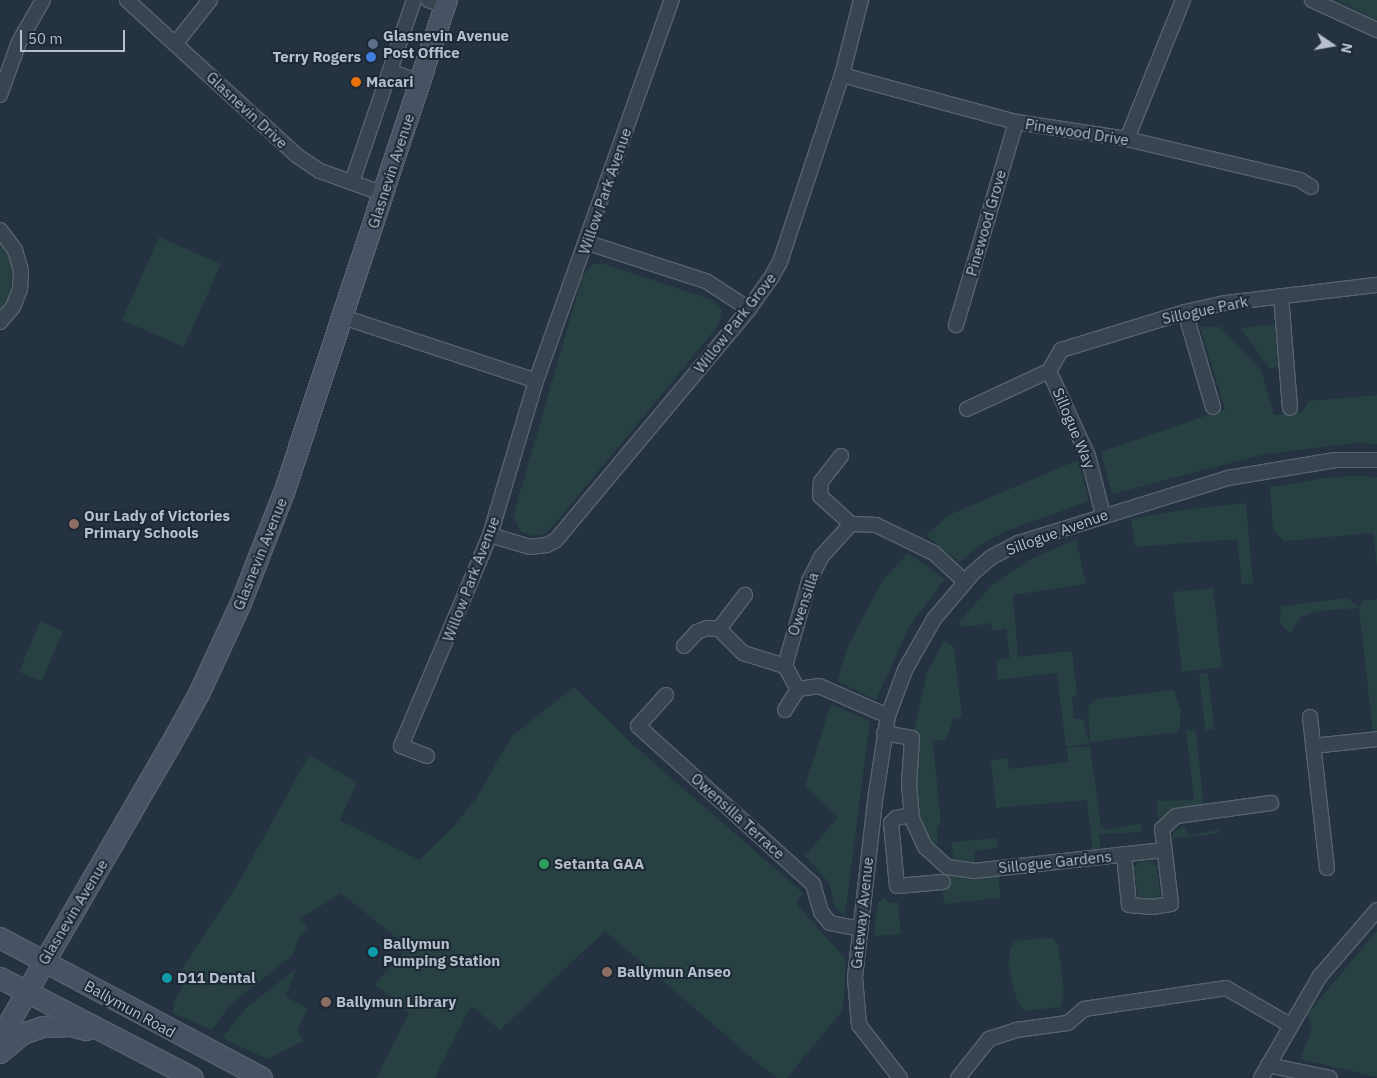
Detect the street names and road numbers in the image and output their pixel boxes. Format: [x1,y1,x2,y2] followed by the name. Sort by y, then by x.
[203,68,291,152] street label: Glasnevin Drive
[364,111,418,231] street label: Glasnevin Avenue
[1024,115,1130,149] street label: Pinewood Drive
[575,125,635,257] street label: Willow Park Avenue
[962,168,1010,278] street label: Pinewood Grove
[690,269,780,377] street label: Willow Park Grove
[1160,292,1250,328] street label: Sillogue Park
[1049,385,1099,471] street label: Sillogue Way
[229,495,291,613] street label: Glasnevin Avenue
[1004,505,1110,559] street label: Sillogue Avenue
[439,514,503,644] street label: Willow Park Avenue
[784,570,822,638] street label: Owensilla
[687,769,789,863] street label: Owensilla Terrace
[998,847,1112,877] street label: Sillogue Gardens
[34,856,112,968] street label: Glasnevin Avenue
[847,856,877,970] street label: Gateway Avenue
[81,977,179,1041] street label: Ballymun Road

